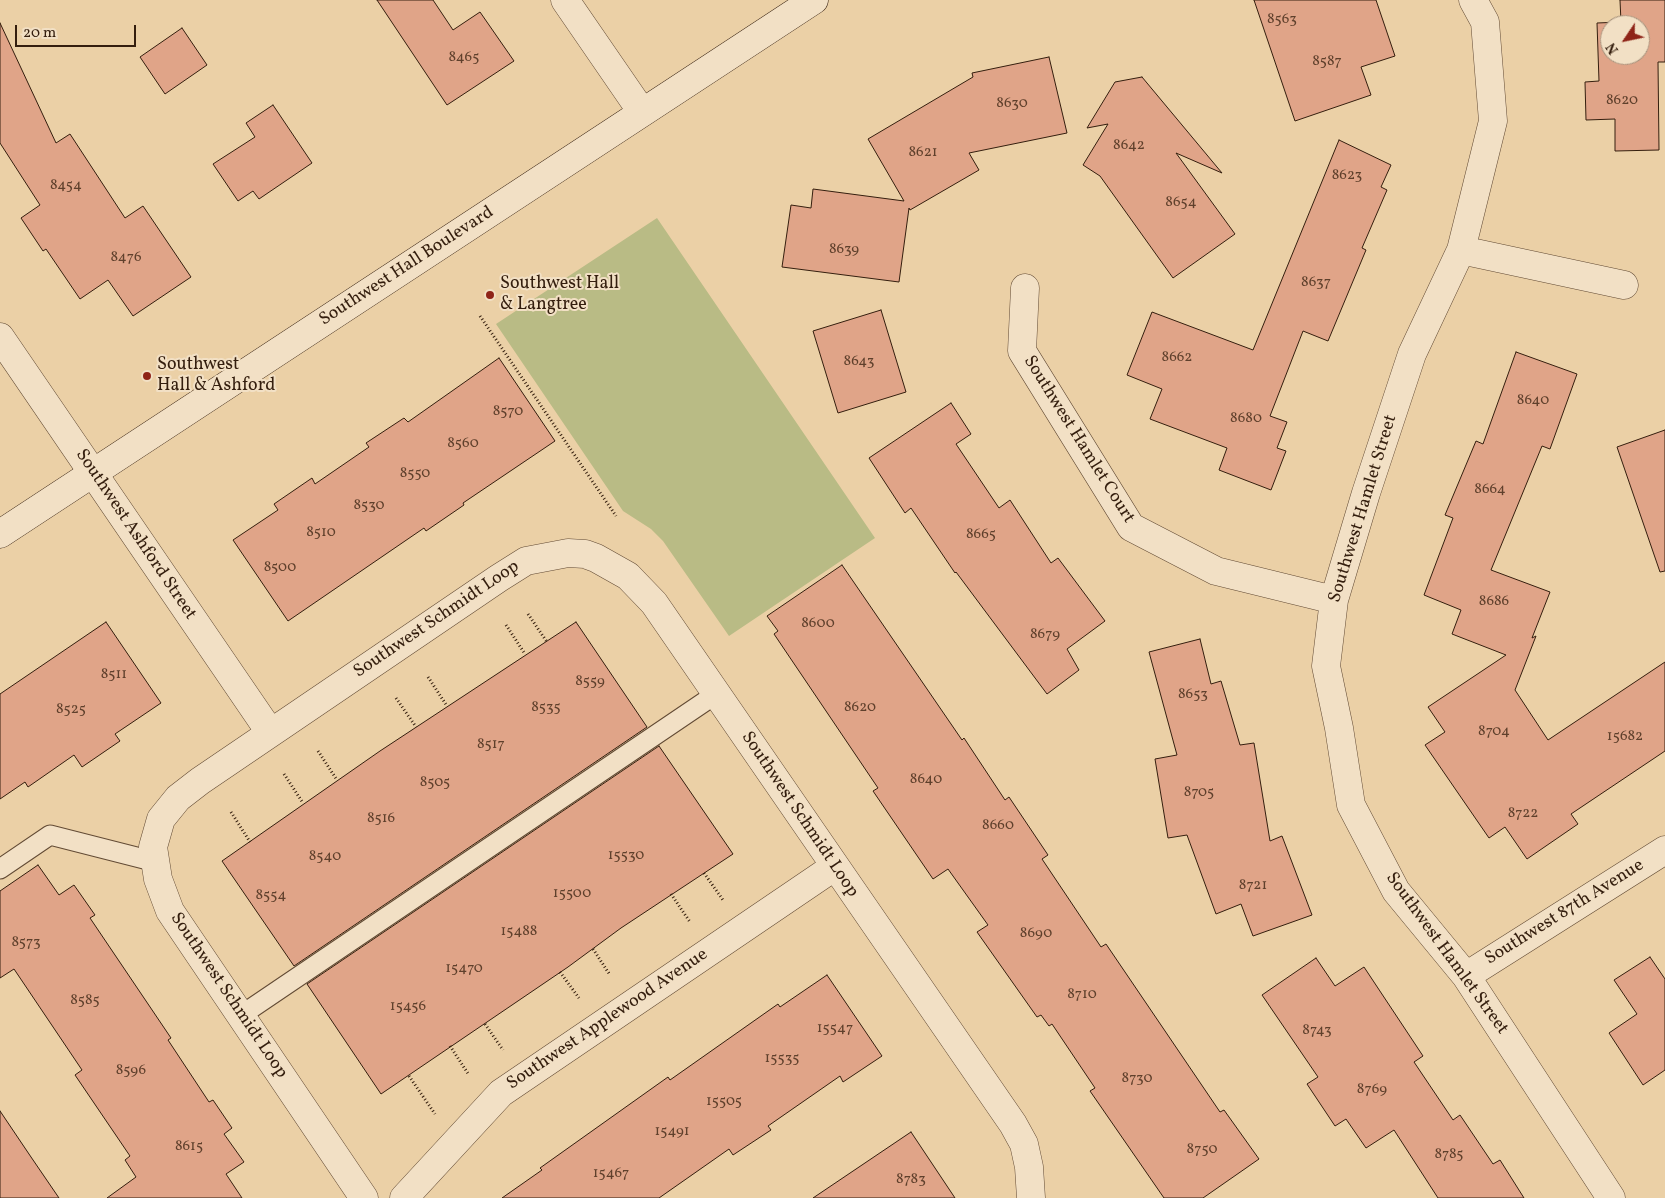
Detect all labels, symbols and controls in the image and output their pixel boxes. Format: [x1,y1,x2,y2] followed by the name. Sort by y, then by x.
[1267,11,1297,29] house number: 8563
[18,15,139,47] scale bar
[1600,15,1650,65] north arrow
[23,23,56,44] text: 20 m
[1602,39,1624,58] text: N
[449,49,479,67] house number: 8465
[1312,53,1342,71] house number: 8587
[1606,92,1638,110] house number: 8620
[996,95,1028,113] house number: 8630
[1113,137,1145,155] house number: 8642
[908,144,938,162] house number: 8621
[1332,167,1362,185] house number: 8623
[50,177,82,195] house number: 8454
[1165,194,1197,212] house number: 8654
[316,202,498,332] street label: Southwest Hall Boulevard
[829,241,859,259] house number: 8639
[111,249,141,267] house number: 8476
[500,274,619,316] place label: Southwest Hall & Langtree
[1301,274,1331,292] house number: 8637
[484,289,496,301] marker: Southwest Hall & Langtree
[1162,349,1192,367] house number: 8662
[1018,352,1138,528] street label: Southwest Hamlet Court
[844,353,874,371] house number: 8643
[157,355,275,398] place label: Southwest Hall & Ashford
[141,370,153,382] marker: Southwest Hall & Ashford
[1517,392,1549,410] house number: 8640
[493,403,523,421] house number: 8570
[1230,410,1262,428] house number: 8680
[1325,412,1403,606] street label: Southwest Hamlet Street
[447,435,479,453] house number: 8560
[70,446,200,624] street label: Southwest Ashford Street
[400,465,430,483] house number: 8550
[1474,481,1506,499] house number: 8664
[353,497,385,515] house number: 8530
[306,524,336,542] house number: 8510
[966,526,996,544] house number: 8665
[350,556,524,684] street label: Southwest Schmidt Loop
[264,559,296,577] house number: 8500
[1479,593,1509,611] house number: 8686
[801,615,835,633] house number: 8600
[1030,626,1060,644] house number: 8679
[101,666,127,684] house number: 8511
[575,673,605,691] house number: 8559
[1178,686,1208,704] house number: 8653
[531,699,561,717] house number: 8535
[844,699,876,717] house number: 8620
[56,701,86,719] house number: 8525
[1478,723,1510,741] house number: 8704
[735,728,863,902] street label: Southwest Schmidt Loop
[1607,728,1643,746] house number: 15682
[477,736,505,754] house number: 8517
[910,771,942,789] house number: 8640
[420,774,450,792] house number: 8505
[1184,784,1214,802] house number: 8705
[1508,805,1538,823] house number: 8722
[367,810,395,828] house number: 8516
[982,817,1014,835] house number: 8660
[608,847,644,865] house number: 15530
[309,848,341,866] house number: 8540
[1482,855,1648,971] street label: Southwest 87th Avenue
[1380,869,1512,1039] street label: Southwest Hamlet Street
[1239,877,1267,895] house number: 8721
[553,885,591,903] house number: 15500
[256,887,286,905] house number: 8554
[164,909,292,1083] street label: Southwest Schmidt Loop
[501,923,537,941] house number: 15488
[1020,925,1052,943] house number: 8690
[11,934,41,952] house number: 8573
[503,945,713,1095] street label: Southwest Applewood Avenue
[445,960,483,978] house number: 15470
[1067,986,1097,1004] house number: 8710
[70,992,100,1010] house number: 8585
[390,998,426,1016] house number: 15456
[817,1020,853,1038] house number: 15547
[1302,1022,1332,1040] house number: 8743
[764,1050,800,1068] house number: 15535
[116,1062,146,1080] house number: 8596
[1122,1070,1152,1088] house number: 8730
[1357,1081,1387,1099] house number: 8769
[706,1093,742,1111] house number: 15505
[654,1123,690,1141] house number: 15491
[175,1138,203,1156] house number: 8615
[1187,1141,1217,1159] house number: 8750
[1434,1146,1464,1164] house number: 8785
[593,1165,629,1183] house number: 15467
[896,1171,926,1189] house number: 8783

